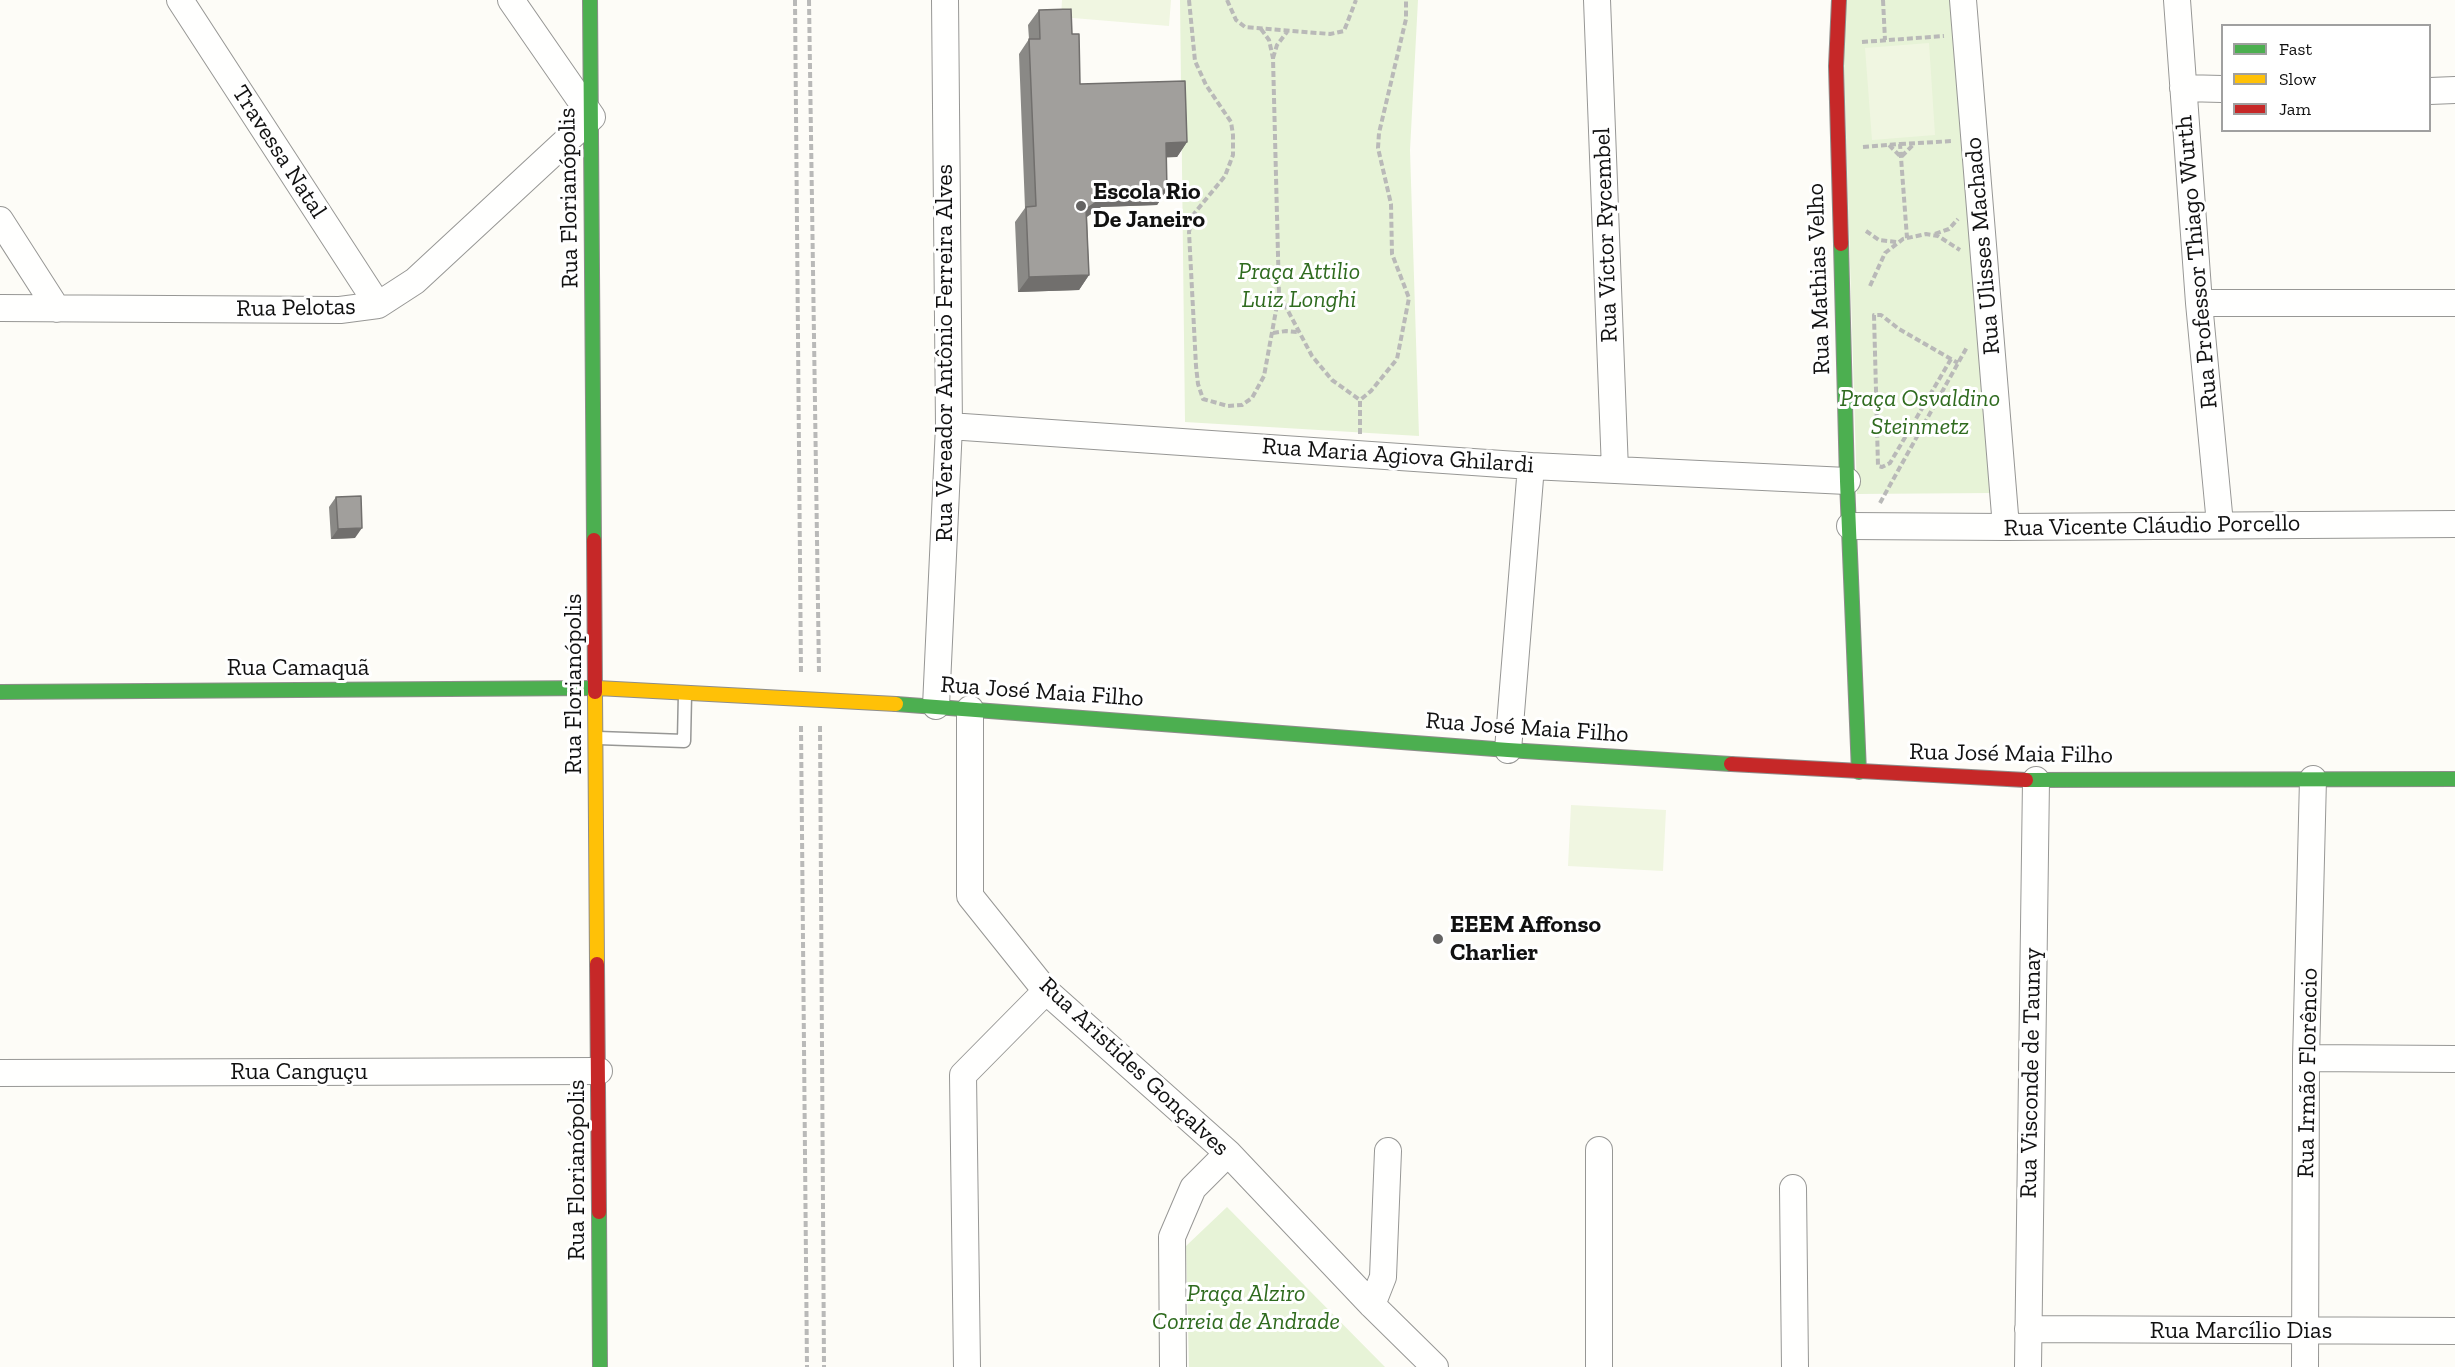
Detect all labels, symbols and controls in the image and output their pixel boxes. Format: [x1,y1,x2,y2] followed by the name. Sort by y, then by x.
[2221,24,2431,132] legend
[2279,38,2312,60] text: Fast
[2279,68,2316,90] text: Slow
[225,80,333,224] street label: Travessa Natal
[2279,98,2311,120] text: Jam
[553,107,585,289] street label: Rua Florianópolis
[2170,114,2224,410] street label: Rua Professor Thiago Wurth
[1588,127,1624,343] street label: Rua Víctor Rycembel
[1959,136,2007,356] street label: Rua Ulisses Machado
[931,164,959,542] street label: Rua Vereador Antônio Ferreira Alves
[1093,178,1205,234] place label: Escola Rio De Janeiro
[1801,183,1837,375] street label: Rua Mathias Velho
[1074,199,1088,213] marker: Escola Rio De Janeiro
[1238,258,1360,314] park label: Praça Attilio Luiz Longhi
[236,293,356,323] street label: Rua Pelotas
[1840,385,2000,441] park label: Praça Osvaldino Steinmetz
[1261,432,1535,480] street label: Rua Maria Agiova Ghilardi
[2003,509,2301,543] street label: Rua Vicente Cláudio Porcello
[560,594,588,774] street label: Rua Florianópolis
[227,654,369,682] street label: Rua Camaquã
[939,671,1145,713] street label: Rua José Maia Filho
[1424,707,1630,749] street label: Rua José Maia Filho
[1909,738,2113,770] street label: Rua José Maia Filho
[1450,911,1601,967] place label: EEEM Affonso Charlier
[1431,932,1445,946] marker: EEEM Affonso Charlier
[2014,947,2048,1199] street label: Rua Visconde de Taunay
[2292,968,2324,1178] street label: Rua Irmão Florêncio
[1033,971,1235,1163] street label: Rua Aristides Gonçalves
[230,1058,368,1086] street label: Rua Canguçu
[563,1080,591,1260] street label: Rua Florianópolis
[1152,1280,1340,1336] park label: Praça Alziro Correia de Andrade
[2150,1317,2332,1345] street label: Rua Marcílio Dias

